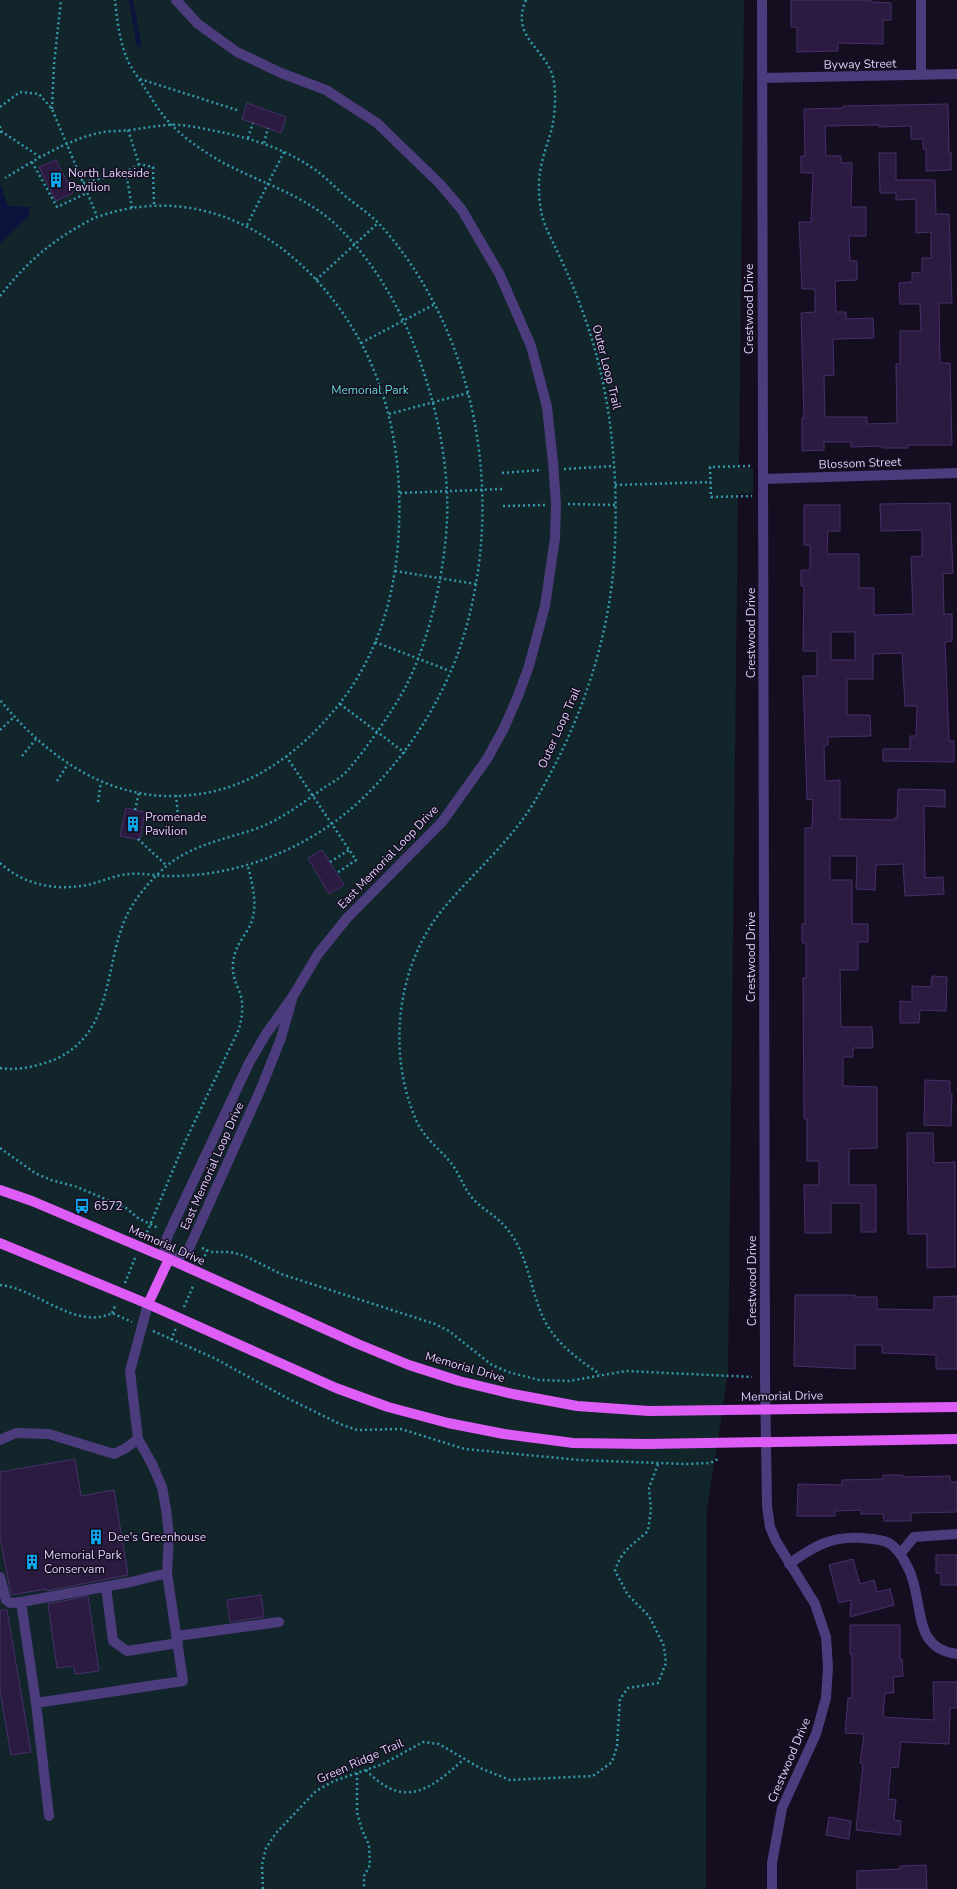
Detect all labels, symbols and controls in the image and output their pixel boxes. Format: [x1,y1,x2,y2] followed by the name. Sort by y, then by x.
[823,55,897,73] street label: Byway Street
[68,165,149,195] place label: North Lakeside Pavilion
[47,171,65,189] building icon: North Lakeside Pavilion
[741,264,757,354] street label: Crestwood Drive
[589,323,625,412] street label: Outer Loop Trail
[331,382,410,398] park label: Memorial Park
[818,454,902,472] street label: Blossom Street
[743,588,759,678] street label: Crestwood Drive
[534,685,584,771] street label: Outer Loop Trail
[334,802,442,912] street label: East Memorial Loop Drive
[145,809,207,839] place label: Promenade Pavilion
[124,815,142,833] building icon: Promenade Pavilion
[743,912,759,1002] street label: Crestwood Drive
[177,1100,247,1232] street label: East Memorial Loop Drive
[73,1197,91,1215] bus stop icon: 6572
[94,1198,123,1214] place label: 6572
[126,1221,208,1269] street label: Memorial Drive
[744,1236,760,1326] street label: Crestwood Drive
[423,1348,507,1386] street label: Memorial Drive
[741,1387,823,1405] street label: Memorial Drive
[87,1528,105,1546] building icon: Dee's Greenhouse
[108,1529,206,1545] place label: Dee's Greenhouse
[44,1547,123,1577] place label: Memorial Park Conservam
[23,1553,41,1571] building icon: Memorial Park Conservam
[764,1715,814,1805] street label: Crestwood Drive
[314,1735,406,1787] street label: Green Ridge Trail

